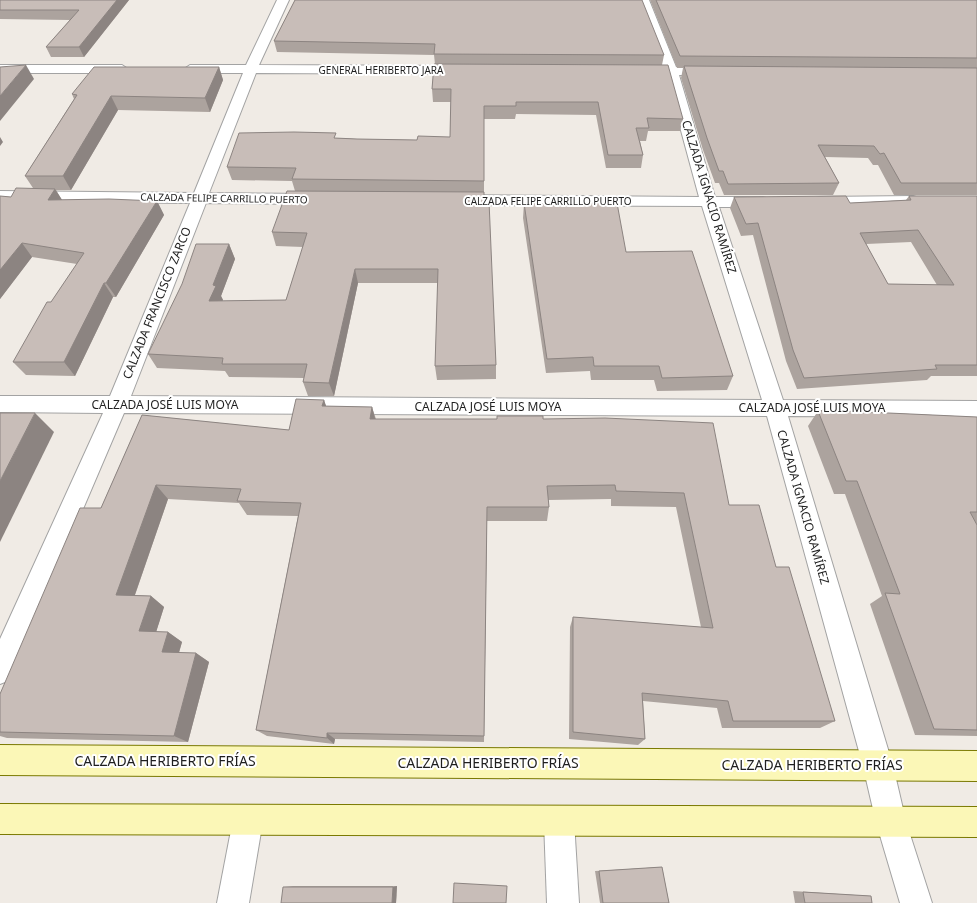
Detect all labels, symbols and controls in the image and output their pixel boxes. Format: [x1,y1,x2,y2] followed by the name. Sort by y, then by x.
[319,63,444,77] street label: GENERAL HERIBERTO JARA
[678,118,741,276] street label: CALZADA IGNACIO RAMÍREZ
[140,190,308,206] street label: CALZADA FELIPE CARRILLO PUERTO
[464,194,632,208] street label: CALZADA FELIPE CARRILLO PUERTO
[118,224,195,381] street label: CALZADA FRANCISCO ZARCO
[91,396,239,413] street label: CALZADA JOSÉ LUIS MOYA
[414,398,562,415] street label: CALZADA JOSÉ LUIS MOYA
[738,399,886,416] street label: CALZADA JOSÉ LUIS MOYA
[773,428,834,586] street label: CALZADA IGNACIO RAMÍREZ
[74,751,256,770] street label: CALZADA HERIBERTO FRÍAS
[397,753,579,772] street label: CALZADA HERIBERTO FRÍAS
[721,755,903,774] street label: CALZADA HERIBERTO FRÍAS

